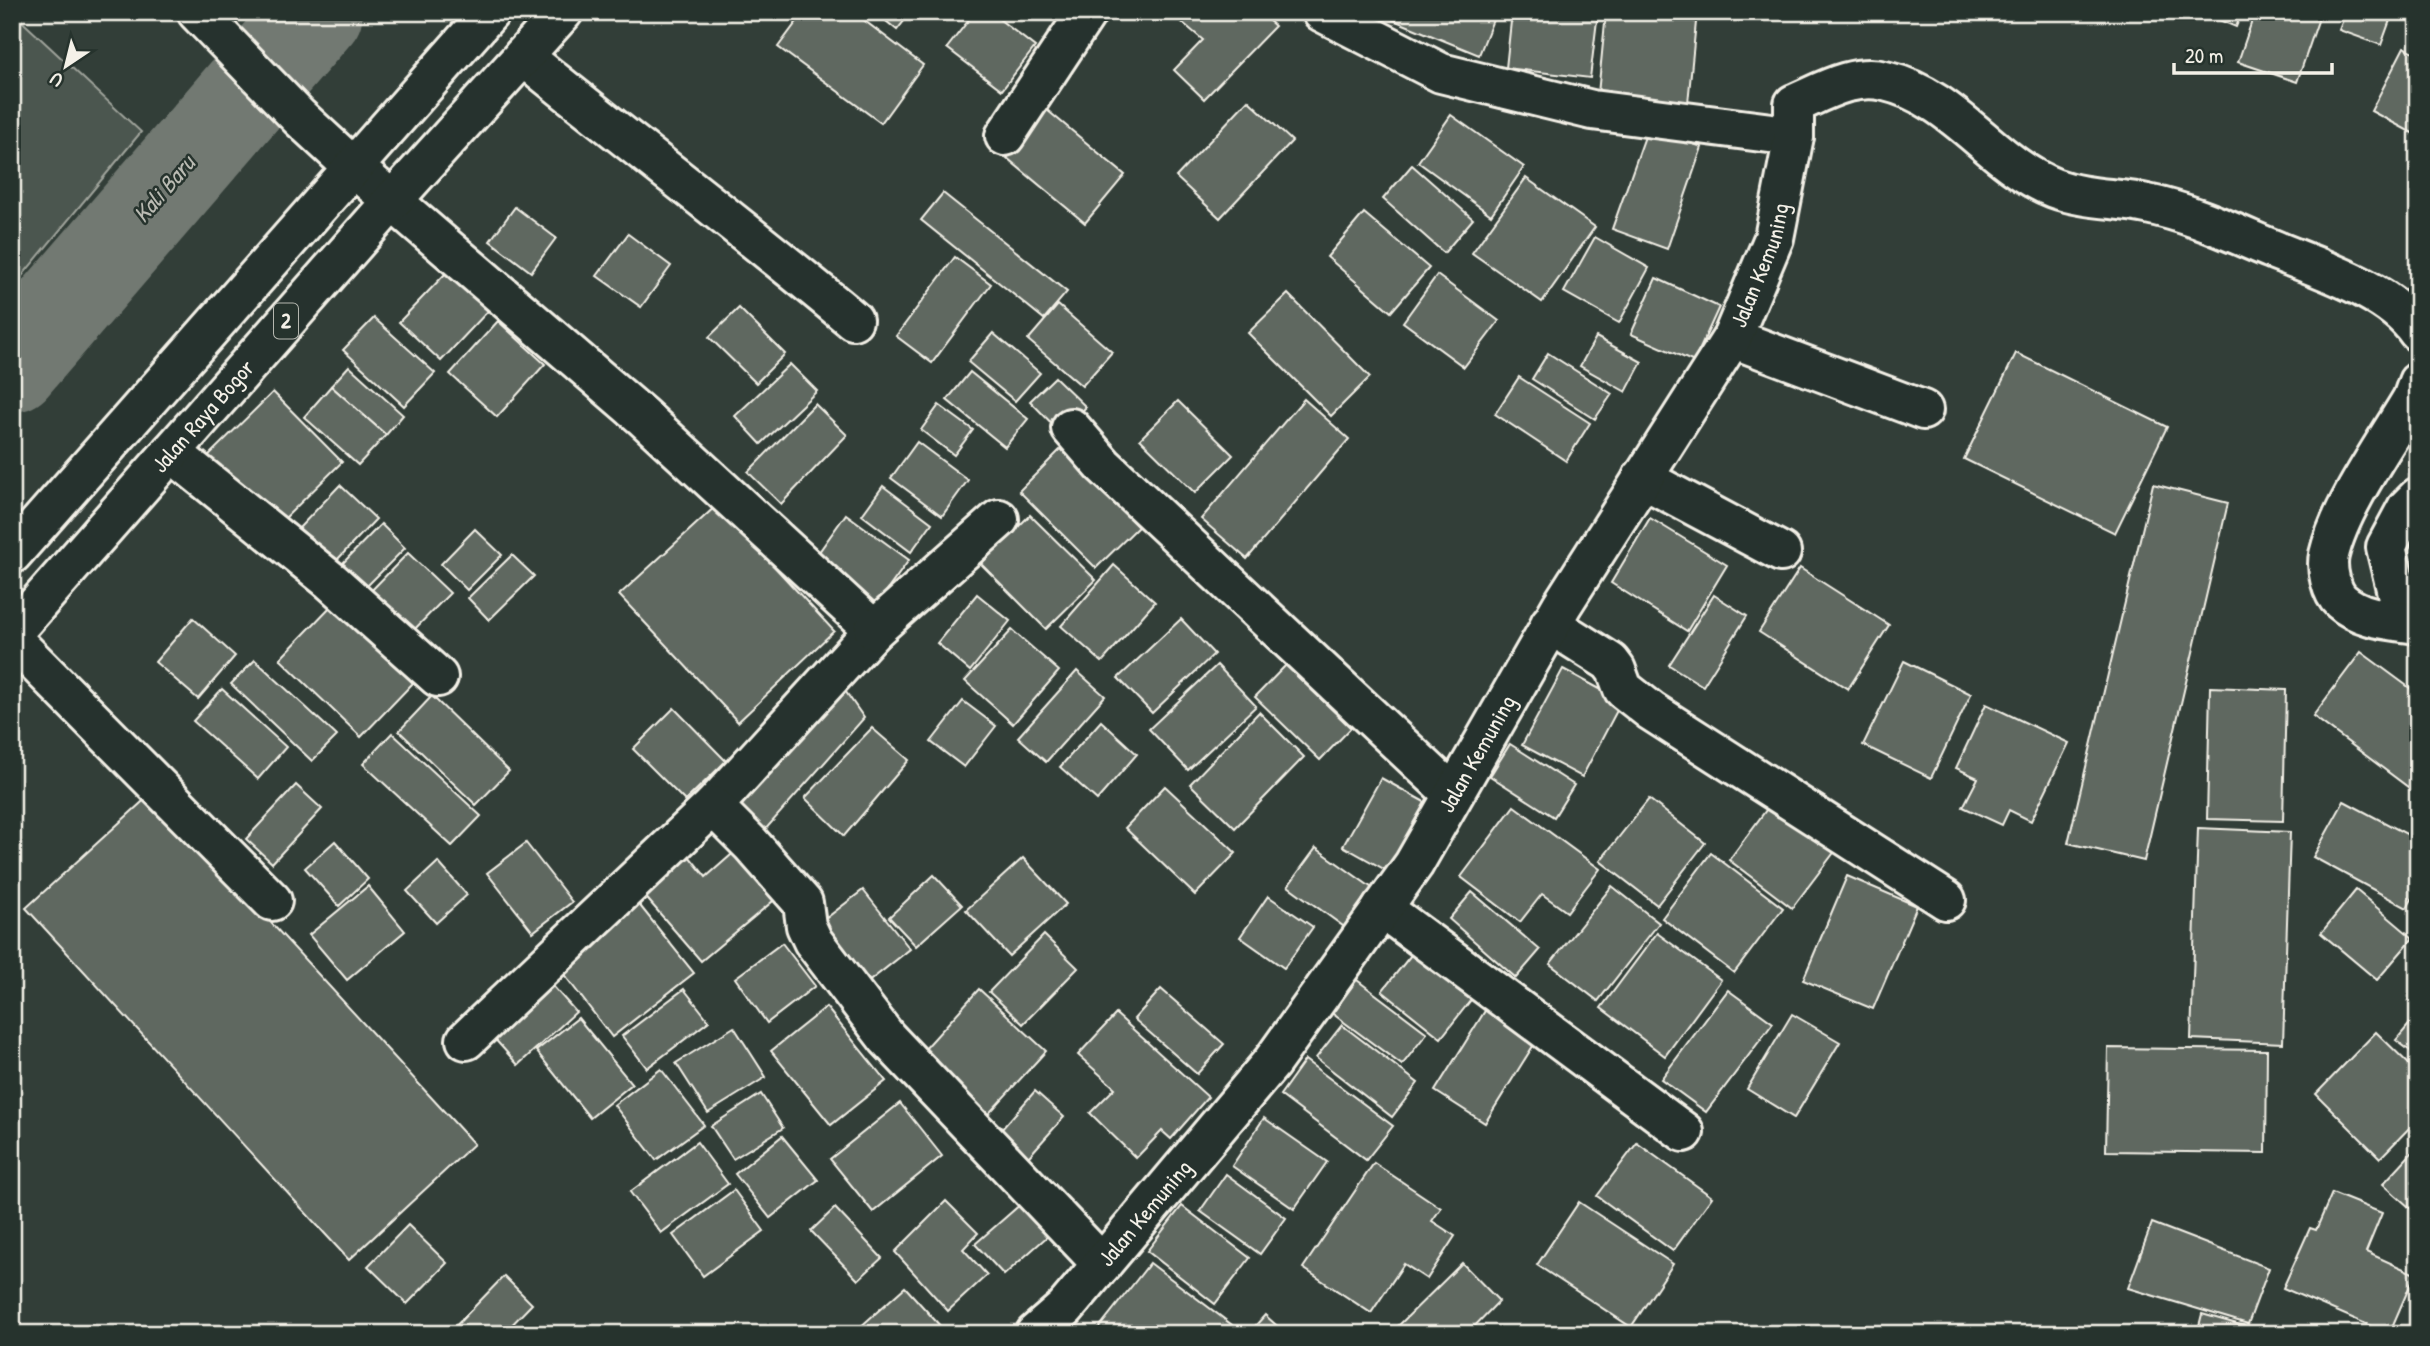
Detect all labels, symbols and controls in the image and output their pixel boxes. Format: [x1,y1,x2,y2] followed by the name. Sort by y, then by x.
[32,32,102,102] north arrow
[2174,32,2332,76] scale bar
[2185,41,2223,70] text: 20 m
[44,66,68,94] text: U
[125,146,203,229] water label: Kali Baru
[1722,200,1795,332] street label: Jalan Kemuning
[274,304,298,338] road number: 2
[144,352,261,479] street label: Jalan Raya Bogor
[1431,689,1523,818] street label: Jalan Kemuning
[1091,1153,1199,1273] street label: Jalan Kemuning

